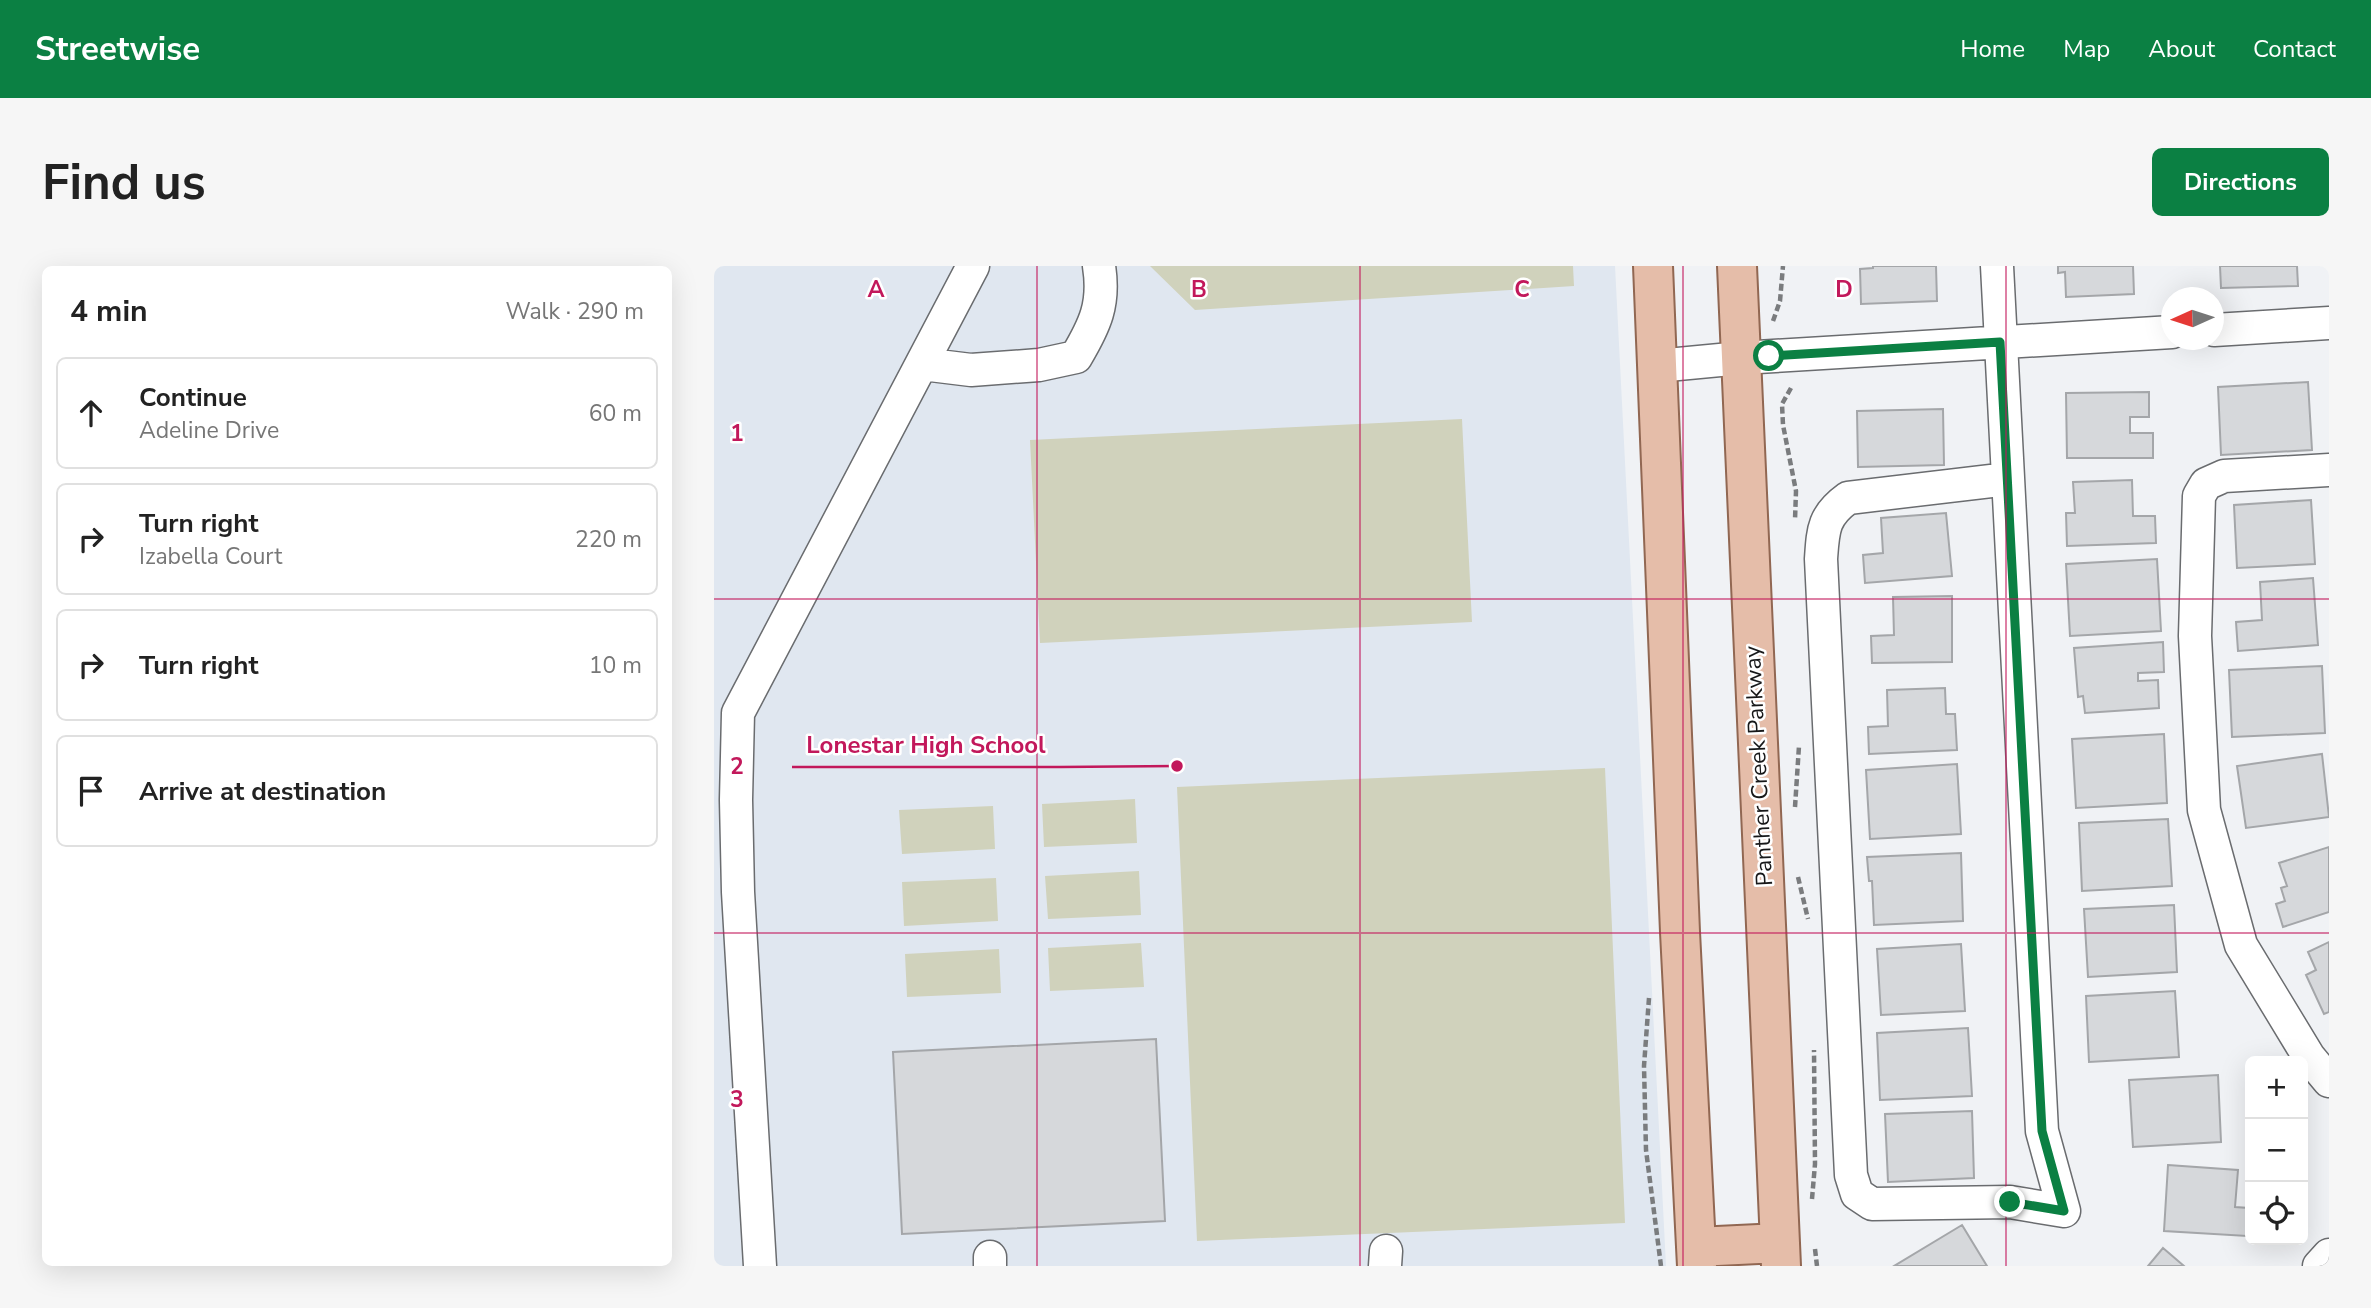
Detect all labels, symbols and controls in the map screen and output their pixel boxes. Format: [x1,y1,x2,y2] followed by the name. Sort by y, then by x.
[35,27,200,72] text: Streetwise
[1960,33,2025,65] text: Home
[2063,33,2110,65] text: Map
[2148,33,2215,65] text: About
[2253,33,2336,65] text: Contact
[2152,148,2329,216] button: Directions
[42,149,206,216] text: Find us
[867,274,885,305] text: A
[1191,274,1207,305] text: B
[1514,274,1530,305] text: C
[1835,274,1853,305] text: D
[2161,287,2224,350] north arrow
[70,291,148,332] text: 4 min
[505,296,644,327] text: Walk · 290 m
[1753,340,1784,371] route start
[139,380,247,415] text: Continue
[72,394,110,432] icon: ahead
[589,398,642,429] text: 60 m
[139,415,279,446] text: Adeline Drive
[730,418,744,449] text: 1
[139,506,258,541] text: Turn right
[72,520,110,558] icon: right
[575,524,642,555] text: 220 m
[139,541,282,572] text: Izabella Court
[1737,645,1780,887] street label: Panther Creek Parkway
[72,646,110,684] icon: right
[139,648,258,683] text: Turn right
[589,650,642,681] text: 10 m
[792,722,1060,767] callout: Lonestar High School
[806,729,1046,761] text: Lonestar High School
[730,751,744,782] text: 2
[72,772,110,810] icon: arrive
[139,774,386,809] text: Arrive at destination
[2245,1056,2308,1245] map controls
[2245,1056,2308,1119] button: +
[730,1084,744,1115] text: 3
[2245,1119,2308,1182] button: −
[2245,1182,2308,1245] button: locate
[1994,1186,2025,1217] route end

